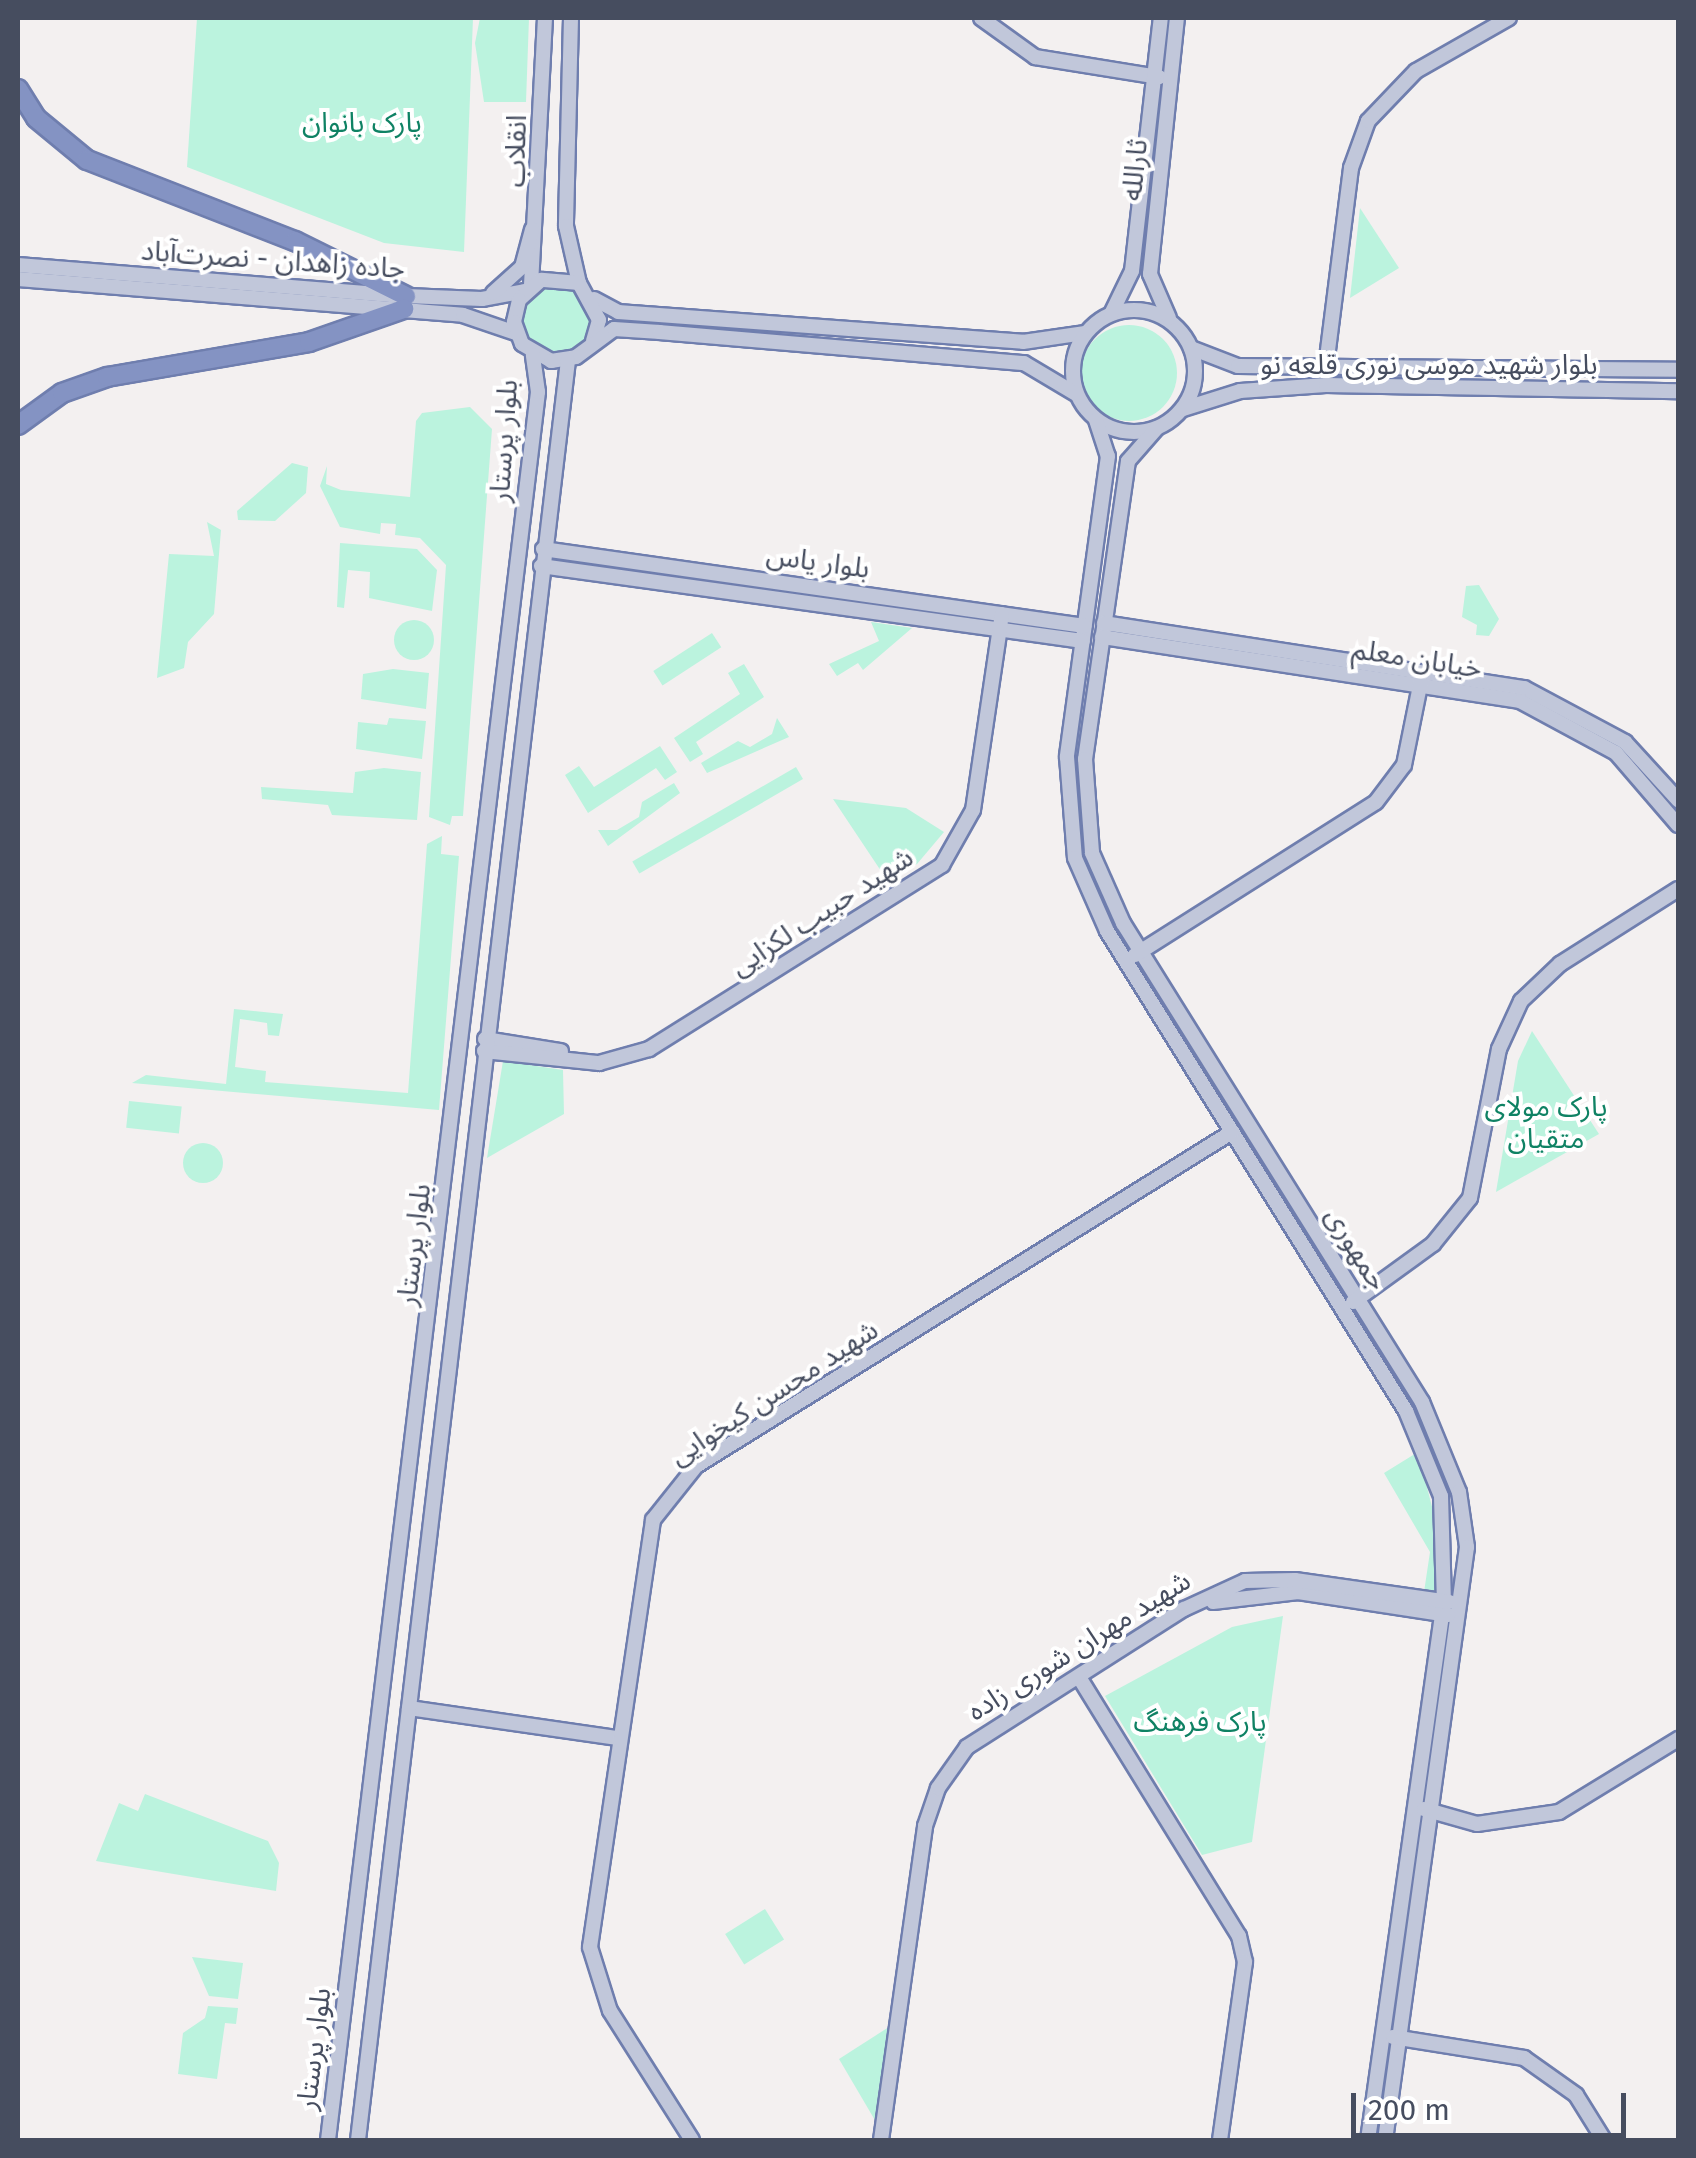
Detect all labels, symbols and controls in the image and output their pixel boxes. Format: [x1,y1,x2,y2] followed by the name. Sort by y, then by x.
[302,106,422,140] park label: پارک بانوان
[498,114,534,188] street label: انقلاب
[1115,137,1155,203] street label: ثارالله
[140,234,406,286] street label: جاده زاهدان - نصرت‌آباد
[1260,348,1598,382] street label: بلوار شهید موسی نوری قلعه نو
[483,379,525,503] street label: بلوار پرستار
[764,538,872,586] street label: بلوار یاس
[1350,632,1484,686] street label: خیابان معلم
[724,840,920,984] street label: شهید حبیب لکزایی
[1484,1090,1608,1156] park label: پارک مولای متقیان
[390,1182,438,1308] street label: بلوار پرستار
[1317,1201,1395,1297] street label: جمهوری
[663,1313,885,1473] street label: شهید محسن کیخوایی
[961,1564,1197,1728] street label: شهید مهران شوری زاده
[1133,1705,1267,1739] park label: پارک فرهنگ
[290,1986,338,2112] street label: بلوار پرستار
[1356,2073,1631,2135] scale bar
[1368,2092,1450,2128] text: 200 m

